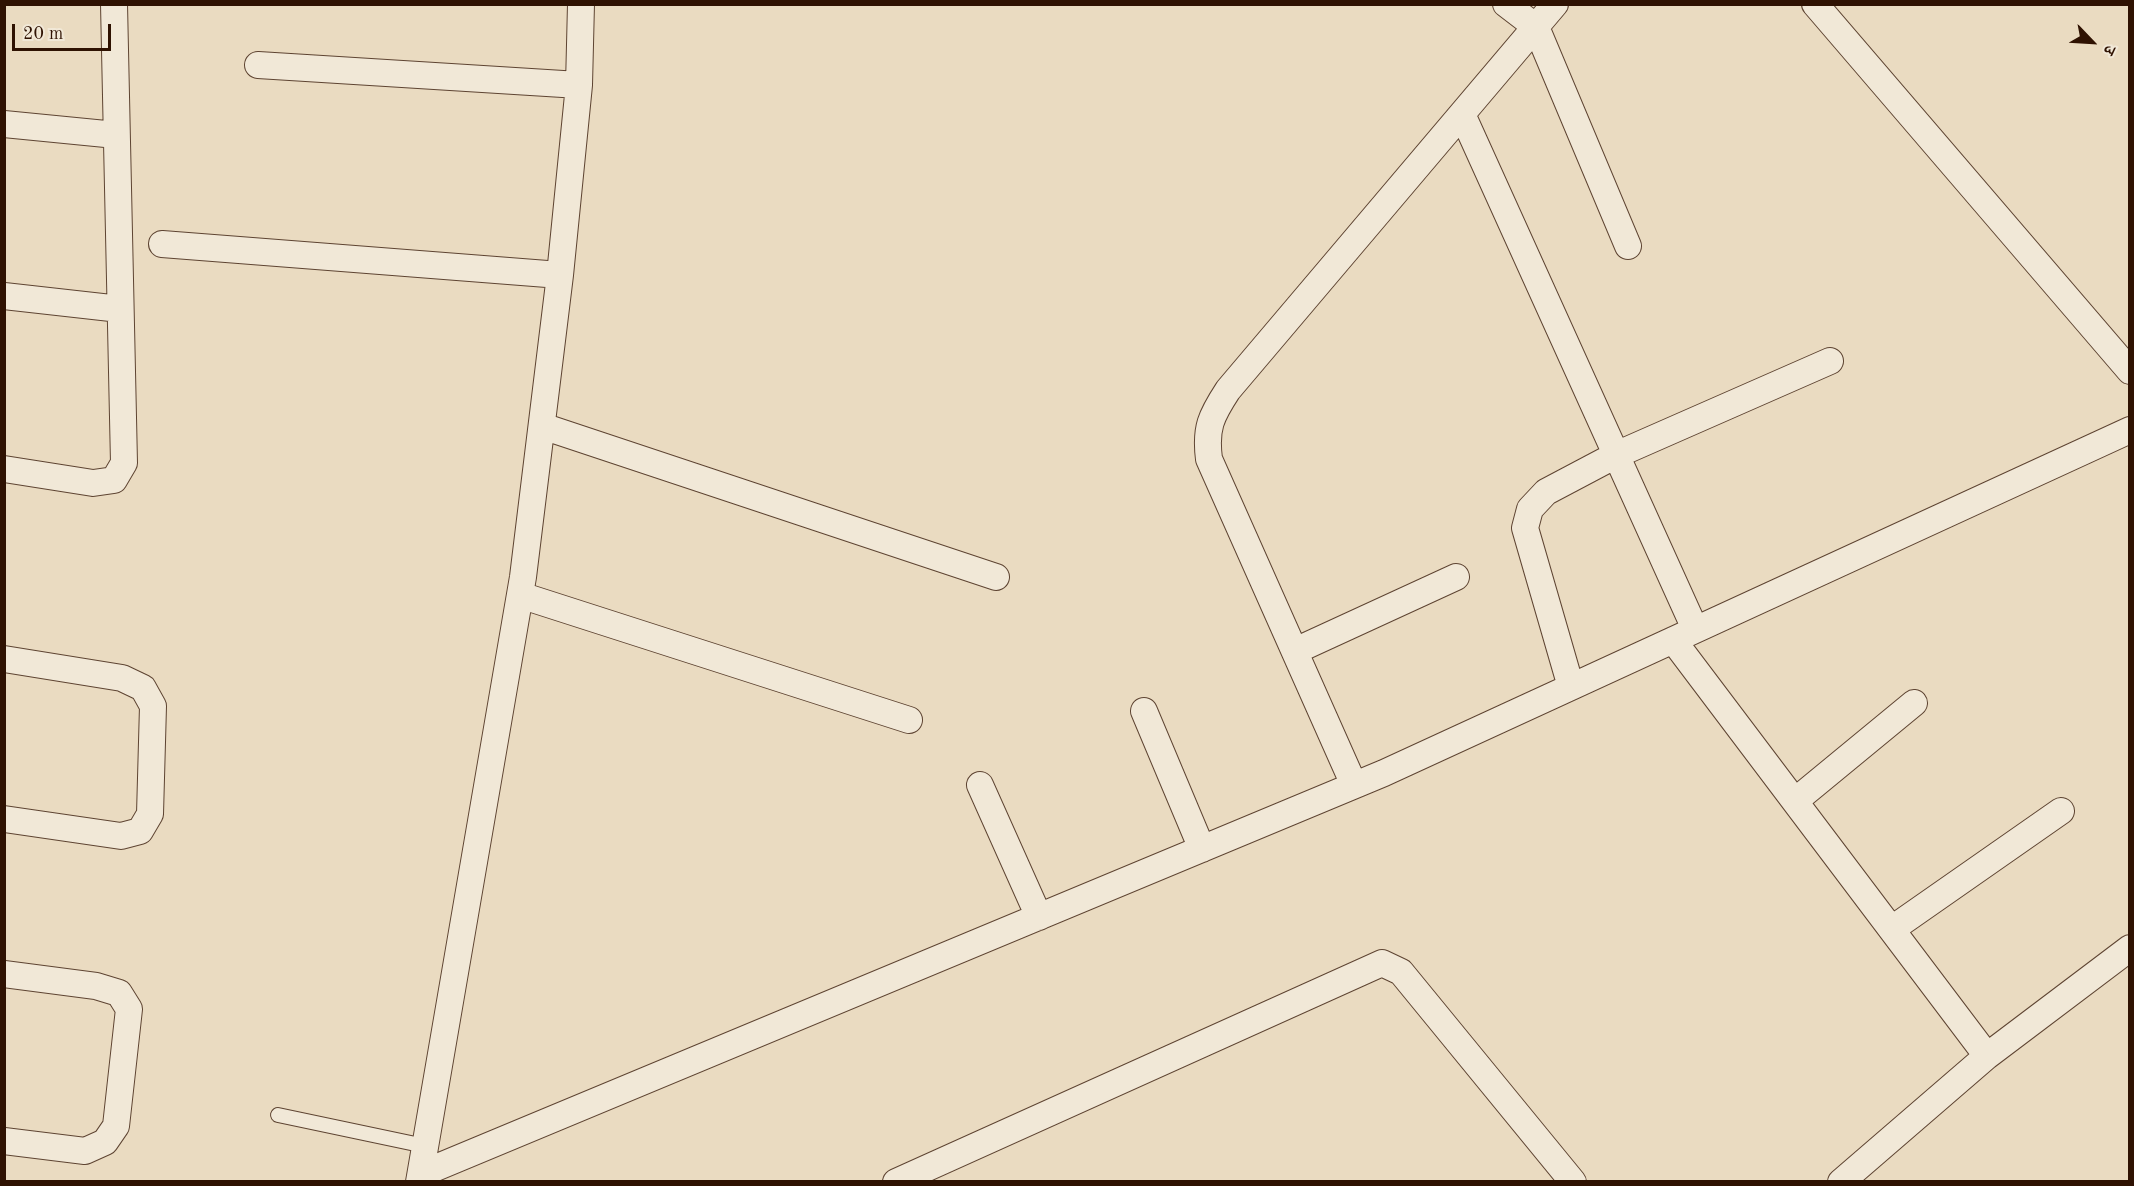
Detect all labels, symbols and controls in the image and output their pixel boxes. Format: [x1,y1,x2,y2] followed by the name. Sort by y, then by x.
[15,12,114,50] scale bar
[2062,12,2122,72] north arrow
[23,25,63,43] text: 20 m
[2099,43,2117,57] text: उ

